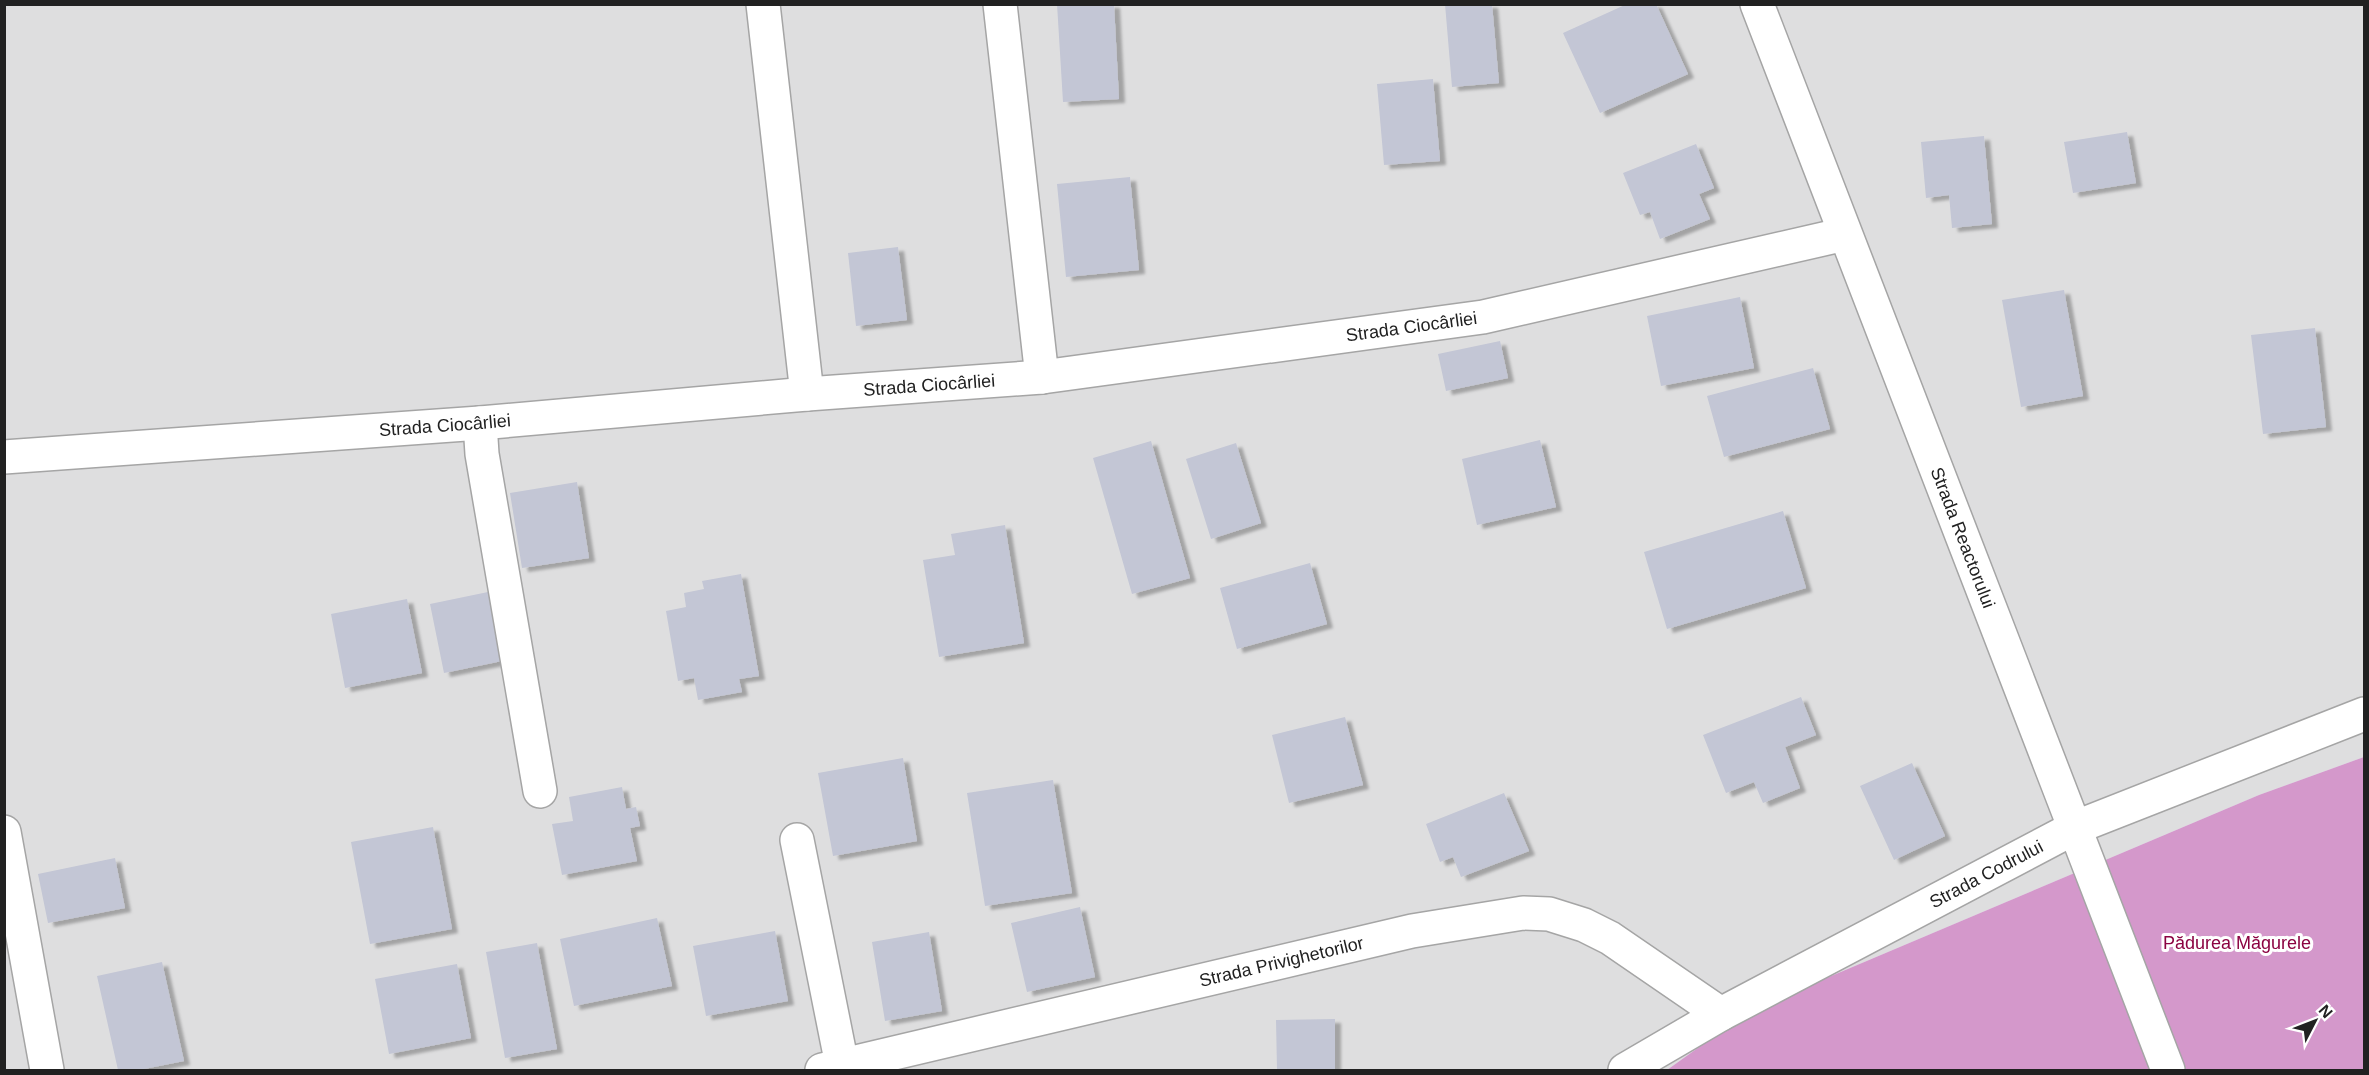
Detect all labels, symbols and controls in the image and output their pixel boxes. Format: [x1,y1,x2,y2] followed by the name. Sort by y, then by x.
[1345,308,1478,346] street label: Strada Ciocârliei
[863,370,996,400] street label: Strada Ciocârliei
[378,410,512,440] street label: Strada Ciocârliei
[1927,465,1999,611] street label: Strada Reactorului
[1926,836,2046,912] street label: Strada Codrului
[1197,933,1366,991] street label: Strada Privighetorilor
[2163,933,2311,953] park label: Pădurea Măgurele
[2285,991,2345,1051] north arrow
[2316,1001,2336,1021] text: N

